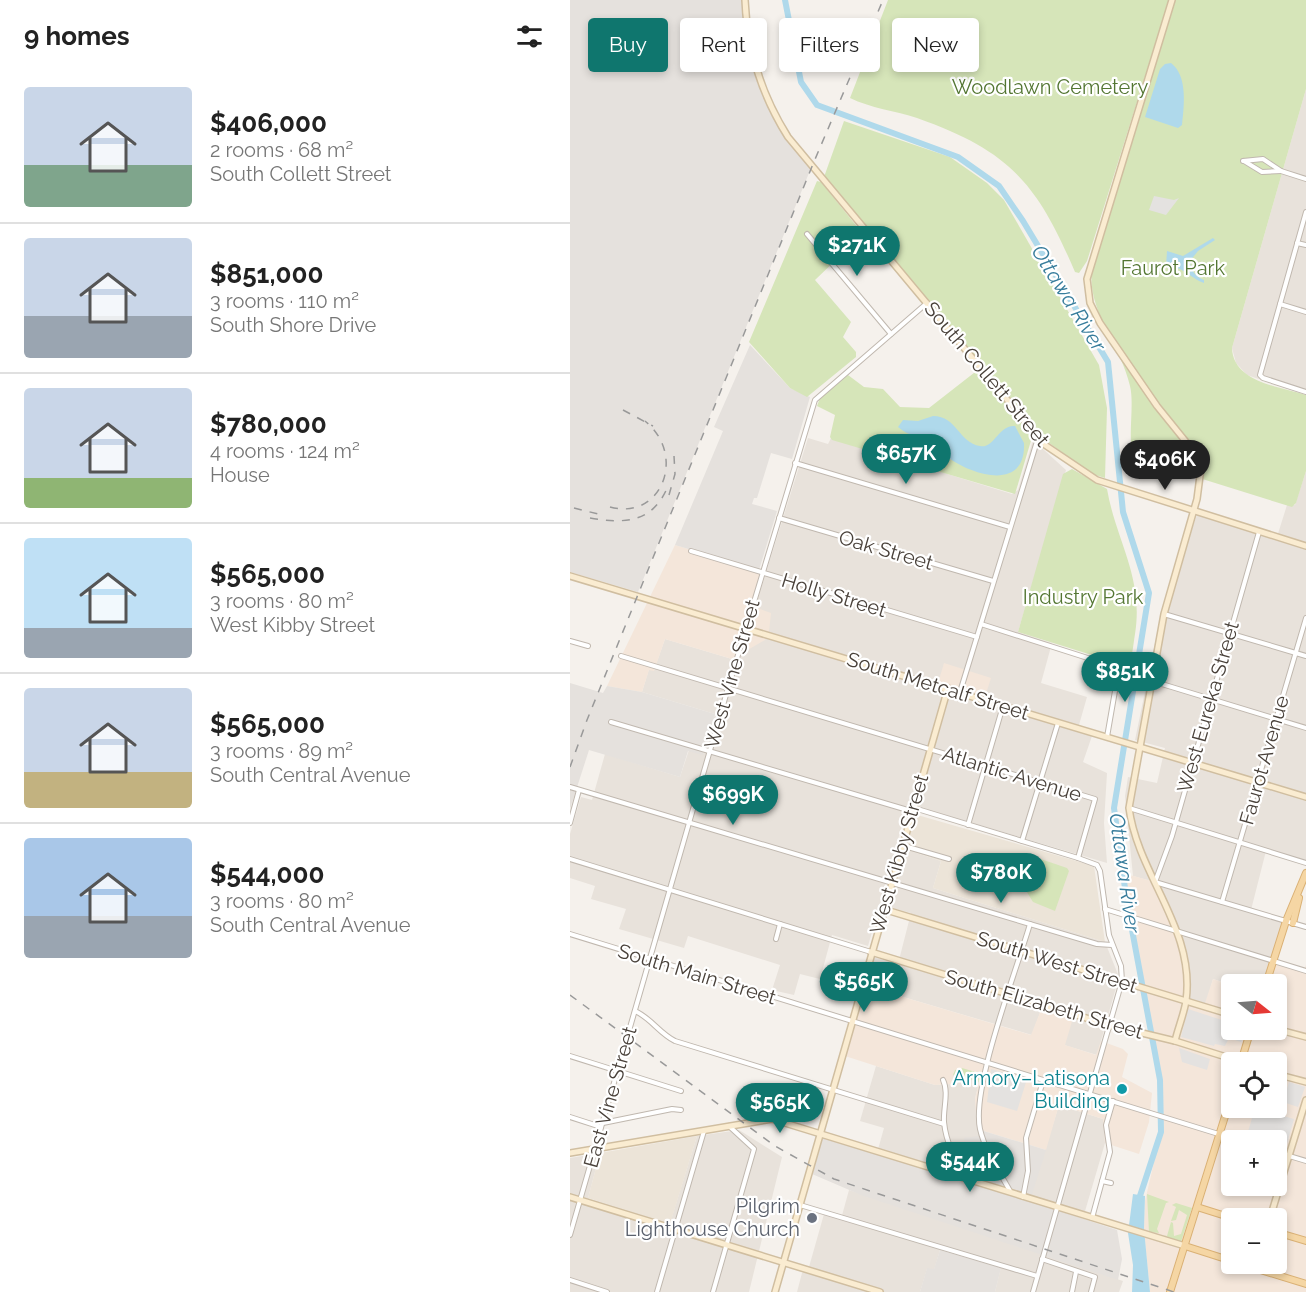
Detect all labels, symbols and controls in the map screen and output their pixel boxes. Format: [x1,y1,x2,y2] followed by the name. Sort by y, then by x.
[588,18,668,72] chip: Buy
[680,18,767,72] chip: Rent
[779,18,880,72] chip: Filters
[892,18,979,72] chip: New
[513,20,546,53] icon: filters
[24,21,130,51] text: 9 homes
[952,75,1148,99] park label: Woodlawn Cemetery
[210,108,327,138] text: $406,000
[72,111,144,183] icon: home
[210,138,353,162] text: 2 rooms · 68 m²
[210,162,391,186] text: South Collett Street
[815,226,899,277] pin: $271K
[828,233,886,257] text: $271K
[1026,240,1112,356] water label: Ottawa River
[1121,256,1226,280] park label: Faurot Park
[210,259,323,289] text: $851,000
[72,262,144,334] icon: home
[210,289,359,313] text: 3 rooms · 110 m²
[919,297,1055,451] street label: South Collett Street
[210,313,376,337] text: South Shore Drive
[210,409,327,439] text: $780,000
[72,412,144,484] icon: home
[864,434,948,485] pin: $657K
[210,439,360,463] text: 4 rooms · 124 m²
[1123,440,1207,491] pin: $406K
[876,441,936,465] text: $657K
[1134,447,1196,471] text: $406K
[210,463,270,487] text: House
[836,525,936,575] street label: Oak Street
[210,559,325,589] text: $565,000
[72,562,144,634] icon: home
[779,568,889,622] street label: Holly Street
[1023,585,1144,609] park label: Industry Park
[210,589,354,613] text: 3 rooms · 80 m²
[699,596,765,751] street label: West Vine Street
[210,613,375,637] text: West Kibby Street
[1172,618,1244,795] street label: West Eureka Street
[844,647,1032,725] street label: South Metcalf Street
[1083,652,1167,703] pin: $851K
[1095,659,1155,683] text: $851K
[1234,692,1294,827] street label: Faurot Avenue
[210,709,325,739] text: $565,000
[72,712,144,784] icon: home
[210,739,353,763] text: 3 rooms · 89 m²
[939,741,1085,807] street label: Atlantic Avenue
[210,763,410,787] text: South Central Avenue
[865,771,933,937] street label: West Kibby Street
[691,775,775,826] pin: $699K
[702,782,764,806] text: $699K
[1104,812,1146,935] water label: Ottawa River
[959,853,1043,904] pin: $780K
[210,859,325,889] text: $544,000
[970,860,1032,884] text: $780K
[72,862,144,934] icon: home
[210,889,354,913] text: 3 rooms · 80 m²
[210,913,410,937] text: South Central Avenue
[974,926,1141,998] street label: South West Street
[615,939,779,1010] street label: South Main Street
[822,962,906,1013] pin: $565K
[942,964,1146,1044] street label: South Elizabeth Street
[834,969,894,993] text: $565K
[1221,974,1287,1040] north arrow
[1221,974,1287,1274] map controls
[578,1023,642,1170] street label: East Vine Street
[1221,1052,1287,1118] button: locate
[953,1066,1110,1113] place label: Armory–Latisona Building
[1115,1082,1129,1096] marker: Armory–Latisona Building
[738,1083,822,1134] pin: $565K
[750,1090,810,1114] text: $565K
[1221,1130,1287,1196] button: +
[928,1142,1012,1193] pin: $544K
[940,1149,1000,1173] text: $544K
[625,1194,800,1241] place label: Pilgrim Lighthouse Church
[1221,1208,1287,1274] button: −
[805,1211,819,1225] marker: Pilgrim Lighthouse Church

